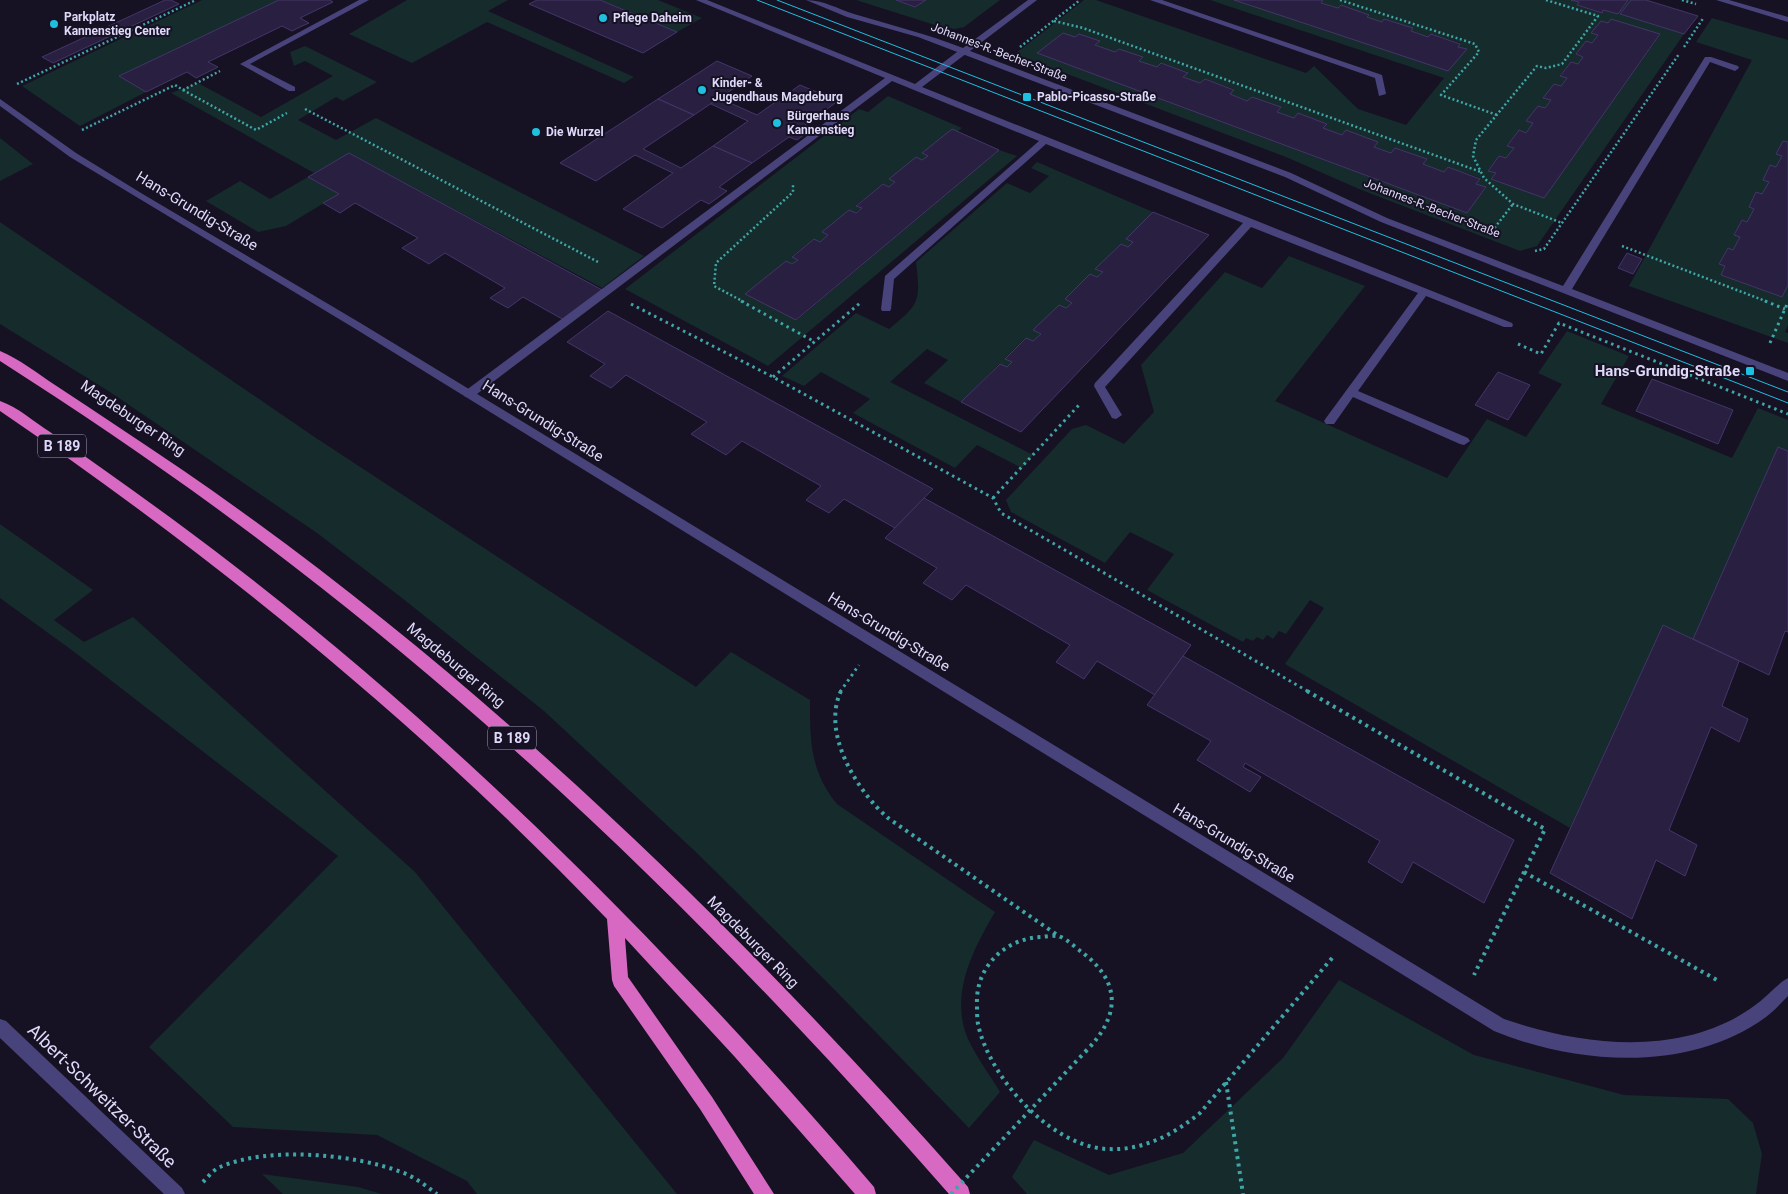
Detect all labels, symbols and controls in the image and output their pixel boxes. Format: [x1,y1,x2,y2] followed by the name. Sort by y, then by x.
[64,10,171,38] place label: Parkplatz Kannenstieg Center
[613,11,692,25] place label: Pflege Daheim
[597,12,609,24] marker: Pflege Daheim
[48,18,60,30] marker: Parkplatz Kannenstieg Center
[929,19,1069,85] street label: Johannes-R.-Becher-Straße
[712,76,843,104] place label: Kinder- & Jugendhaus Magdeburg
[696,84,708,96] marker: Kinder- & Jugendhaus Magdeburg
[1037,90,1157,104] place label: Pablo-Picasso-Straße
[1021,91,1033,103] marker: Pablo-Picasso-Straße
[787,109,855,137] place label: Bürgerhaus Kannenstieg
[771,117,783,129] marker: Bürgerhaus Kannenstieg
[546,125,604,139] place label: Die Wurzel
[530,126,542,138] marker: Die Wurzel
[133,167,261,255] street label: Hans-Grundig-Straße
[1362,175,1502,241] street label: Johannes-R.-Becher-Straße
[1595,362,1740,380] place label: Hans-Grundig-Straße
[1744,365,1756,377] marker: Hans-Grundig-Straße
[77,376,189,460] street label: Magdeburger Ring
[479,376,607,466] street label: Hans-Grundig-Straße
[38,434,86,458] road number: B 189
[825,588,953,676] street label: Hans-Grundig-Straße
[403,619,509,711] street label: Magdeburger Ring
[488,726,536,750] road number: B 189
[1170,799,1298,887] street label: Hans-Grundig-Straße
[703,892,803,992] street label: Magdeburger Ring
[24,1019,181,1172] street label: Albert-Schweitzer-Straße

